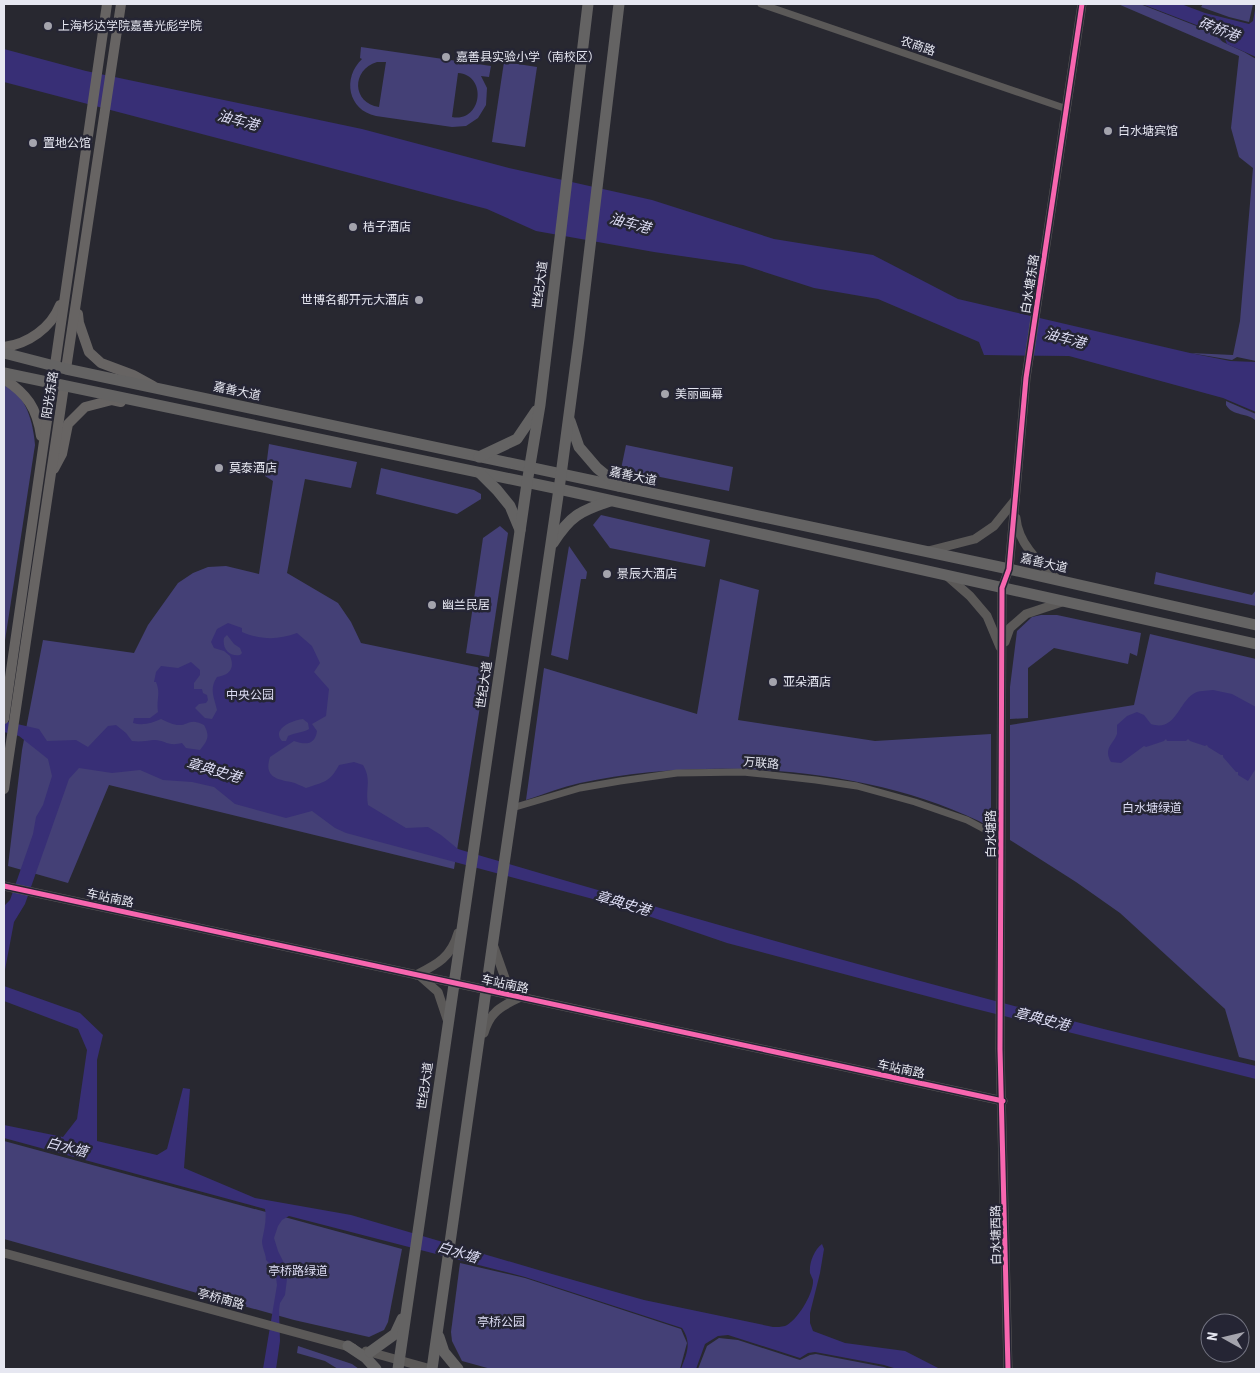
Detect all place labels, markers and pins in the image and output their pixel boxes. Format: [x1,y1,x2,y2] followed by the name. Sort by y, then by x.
[58,19,202,33] place label: 上海杉达学院嘉善光彪学院
[42,20,54,32] marker: 上海杉达学院嘉善光彪学院
[456,50,600,64] place label: 嘉善县实验小学（南校区）
[440,51,452,63] marker: 嘉善县实验小学（南校区）
[1118,124,1178,138] place label: 白水塘宾馆
[1102,125,1114,137] marker: 白水塘宾馆
[43,136,91,150] place label: 置地公馆
[27,137,39,149] marker: 置地公馆
[363,220,411,234] place label: 桔子酒店
[347,221,359,233] marker: 桔子酒店
[301,293,409,307] place label: 世博名都开元大酒店
[413,294,425,306] marker: 世博名都开元大酒店
[675,387,723,401] place label: 美丽画幕
[659,388,671,400] marker: 美丽画幕
[229,461,277,475] place label: 莫泰酒店
[213,462,225,474] marker: 莫泰酒店
[617,567,677,581] place label: 景辰大酒店
[601,568,613,580] marker: 景辰大酒店
[442,598,490,612] place label: 幽兰民居
[426,599,438,611] marker: 幽兰民居
[783,675,831,689] place label: 亚朵酒店
[767,676,779,688] marker: 亚朵酒店

